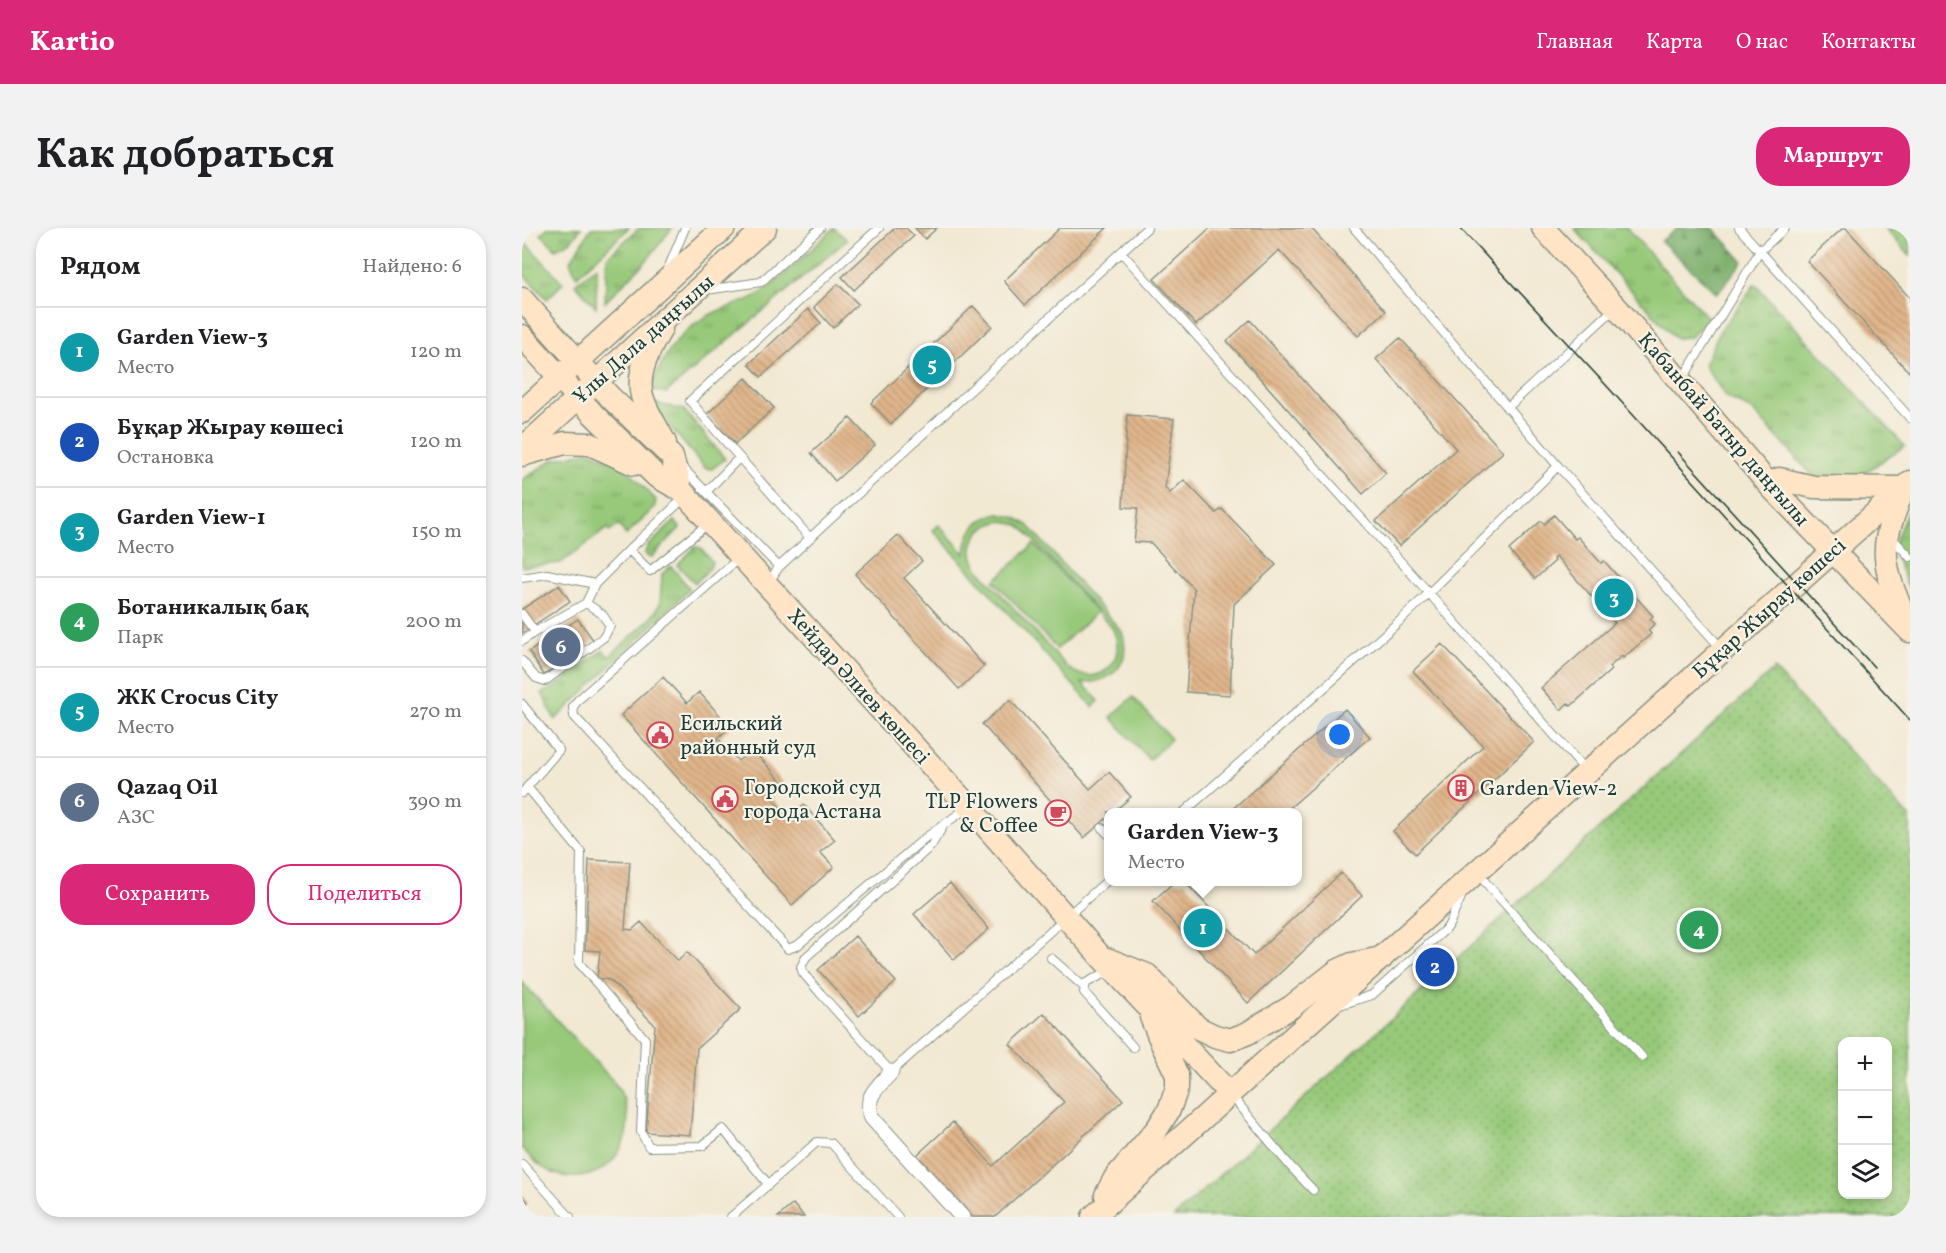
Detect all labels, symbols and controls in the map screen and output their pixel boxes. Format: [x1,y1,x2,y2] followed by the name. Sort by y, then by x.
[30,23,115,62] text: Kartio
[1536,28,1613,57] text: Главная
[1646,28,1703,57] text: Карта
[1736,28,1788,57] text: О нас
[1821,28,1916,57] text: Контакты
[36,127,335,186] text: Как добраться
[1756,127,1910,186] button: Маршрут
[60,249,140,285] text: Рядом
[362,253,462,281] text: Найдено: 6
[567,268,721,412] street label: Ұлы Дала даңғылы
[117,323,268,354] text: Garden View-3
[1630,327,1816,533] street label: Қабанбай Батыр даңғылы
[75,338,84,366] text: 1
[410,338,462,366] text: 120 m
[912,342,952,388] pin: 5
[117,354,174,382] text: Место
[117,413,344,444] text: Бұқар Жырау көшесі
[74,428,85,456] text: 2
[410,428,462,456] text: 120 m
[117,444,214,472] text: Остановка
[117,503,266,534] text: Garden View-1
[74,518,85,546] text: 3
[411,518,462,546] text: 150 m
[1687,532,1853,686] street label: Бұқар Жырау көшесі
[117,534,174,562] text: Место
[1594,576,1634,620] pin: 3
[117,593,308,624] text: Ботаникалық бақ
[780,603,936,771] street label: Хейдар Әлиев көшесі
[73,608,86,636] text: 4
[405,608,462,636] text: 200 m
[117,624,163,652] text: Парк
[542,624,580,670] pin: 6
[117,683,278,714] text: ЖК Crocus City
[75,698,84,726] text: 5
[409,698,462,726] text: 270 m
[680,710,816,763] place label: Есильский районный суд
[117,714,174,742] text: Место
[645,720,675,750] public building icon: Есильский районный суд
[1325,720,1354,749] your location
[117,773,218,804] text: Qazaq Oil
[1446,773,1476,803] building icon: Garden View-2
[744,774,882,827] place label: Городской суд города Астана
[1480,775,1618,804] place label: Garden View-2
[710,784,740,814] public building icon: Городской суд города Астана
[74,788,85,816] text: 6
[408,788,462,816] text: 390 m
[925,788,1038,841] place label: TLP Flowers & Coffee
[1043,798,1073,828] cafe icon: TLP Flowers & Coffee
[117,804,155,832] text: АЗС
[1104,808,1302,886] popup
[1128,818,1278,849] text: Garden View-3
[1128,849,1185,877] text: Место
[60,864,255,925] button: Сохранить
[267,864,462,925] button: Поделиться
[1184,906,1222,950] pin: 1
[1680,908,1718,952] pin: 4
[1416,944,1454,990] pin: 2
[1838,1037,1892,1199] map controls
[1838,1037,1892,1091] button: +
[1838,1091,1892,1145] button: −
[1838,1145,1892,1199] button: layers

